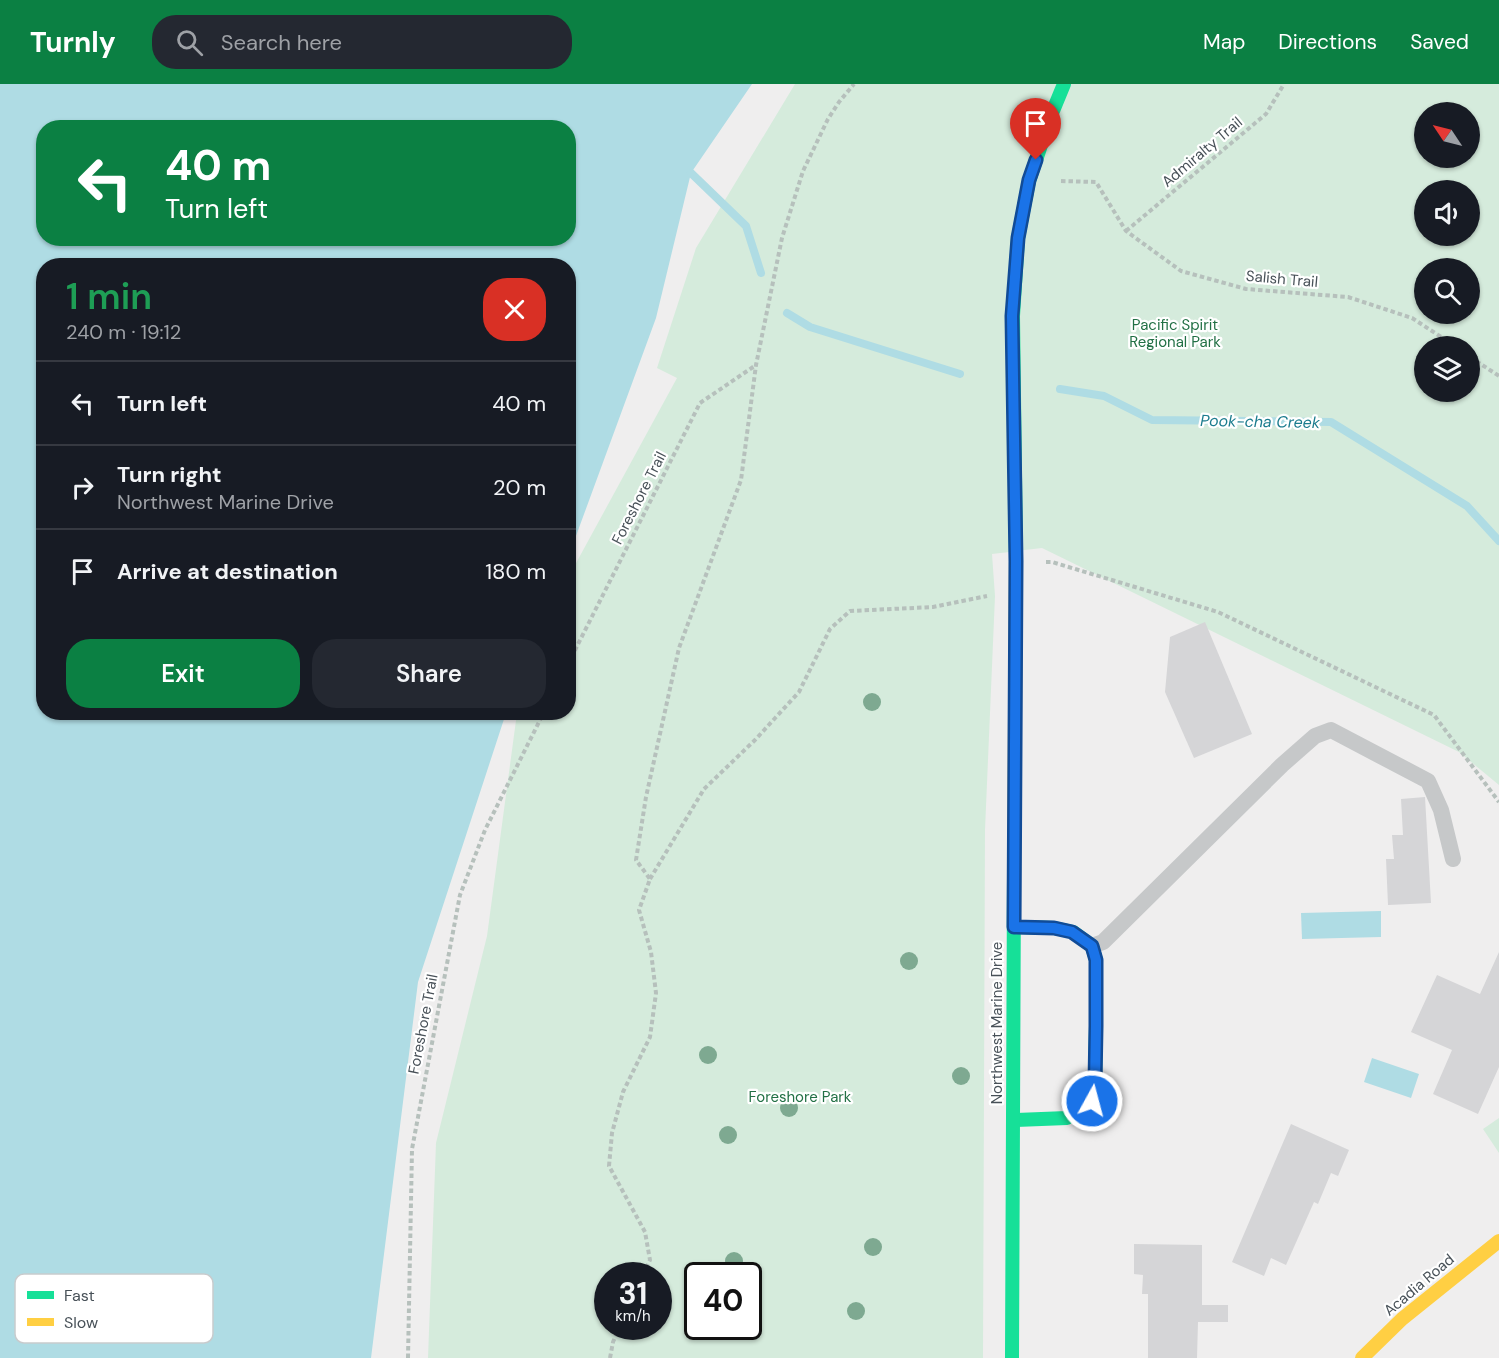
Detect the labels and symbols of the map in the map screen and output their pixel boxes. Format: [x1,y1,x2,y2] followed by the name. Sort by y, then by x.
[1010,98,1061,160] pin
[1414,102,1480,168] north arrow
[1157,112,1247,192] street label: Admiralty Trail
[1245,266,1319,292] street label: Salish Trail
[1129,315,1221,352] park label: Pacific Spirit Regional Park
[1200,410,1321,433] water label: Pook-cha Creek
[607,448,671,548] street label: Foreshore Trail
[987,942,1007,1104] street label: Northwest Marine Drive
[404,972,442,1076] street label: Foreshore Trail
[1060,1069,1124,1133] position arrow
[749,1087,852,1107] park label: Foreshore Park
[1379,1250,1459,1320] street label: Acadia Road
[684,1262,762,1340] speed limit sign: 40
[15,1274,213,1343] legend
[64,1285,95,1306] text: Fast
[64,1312,98,1333] text: Slow

